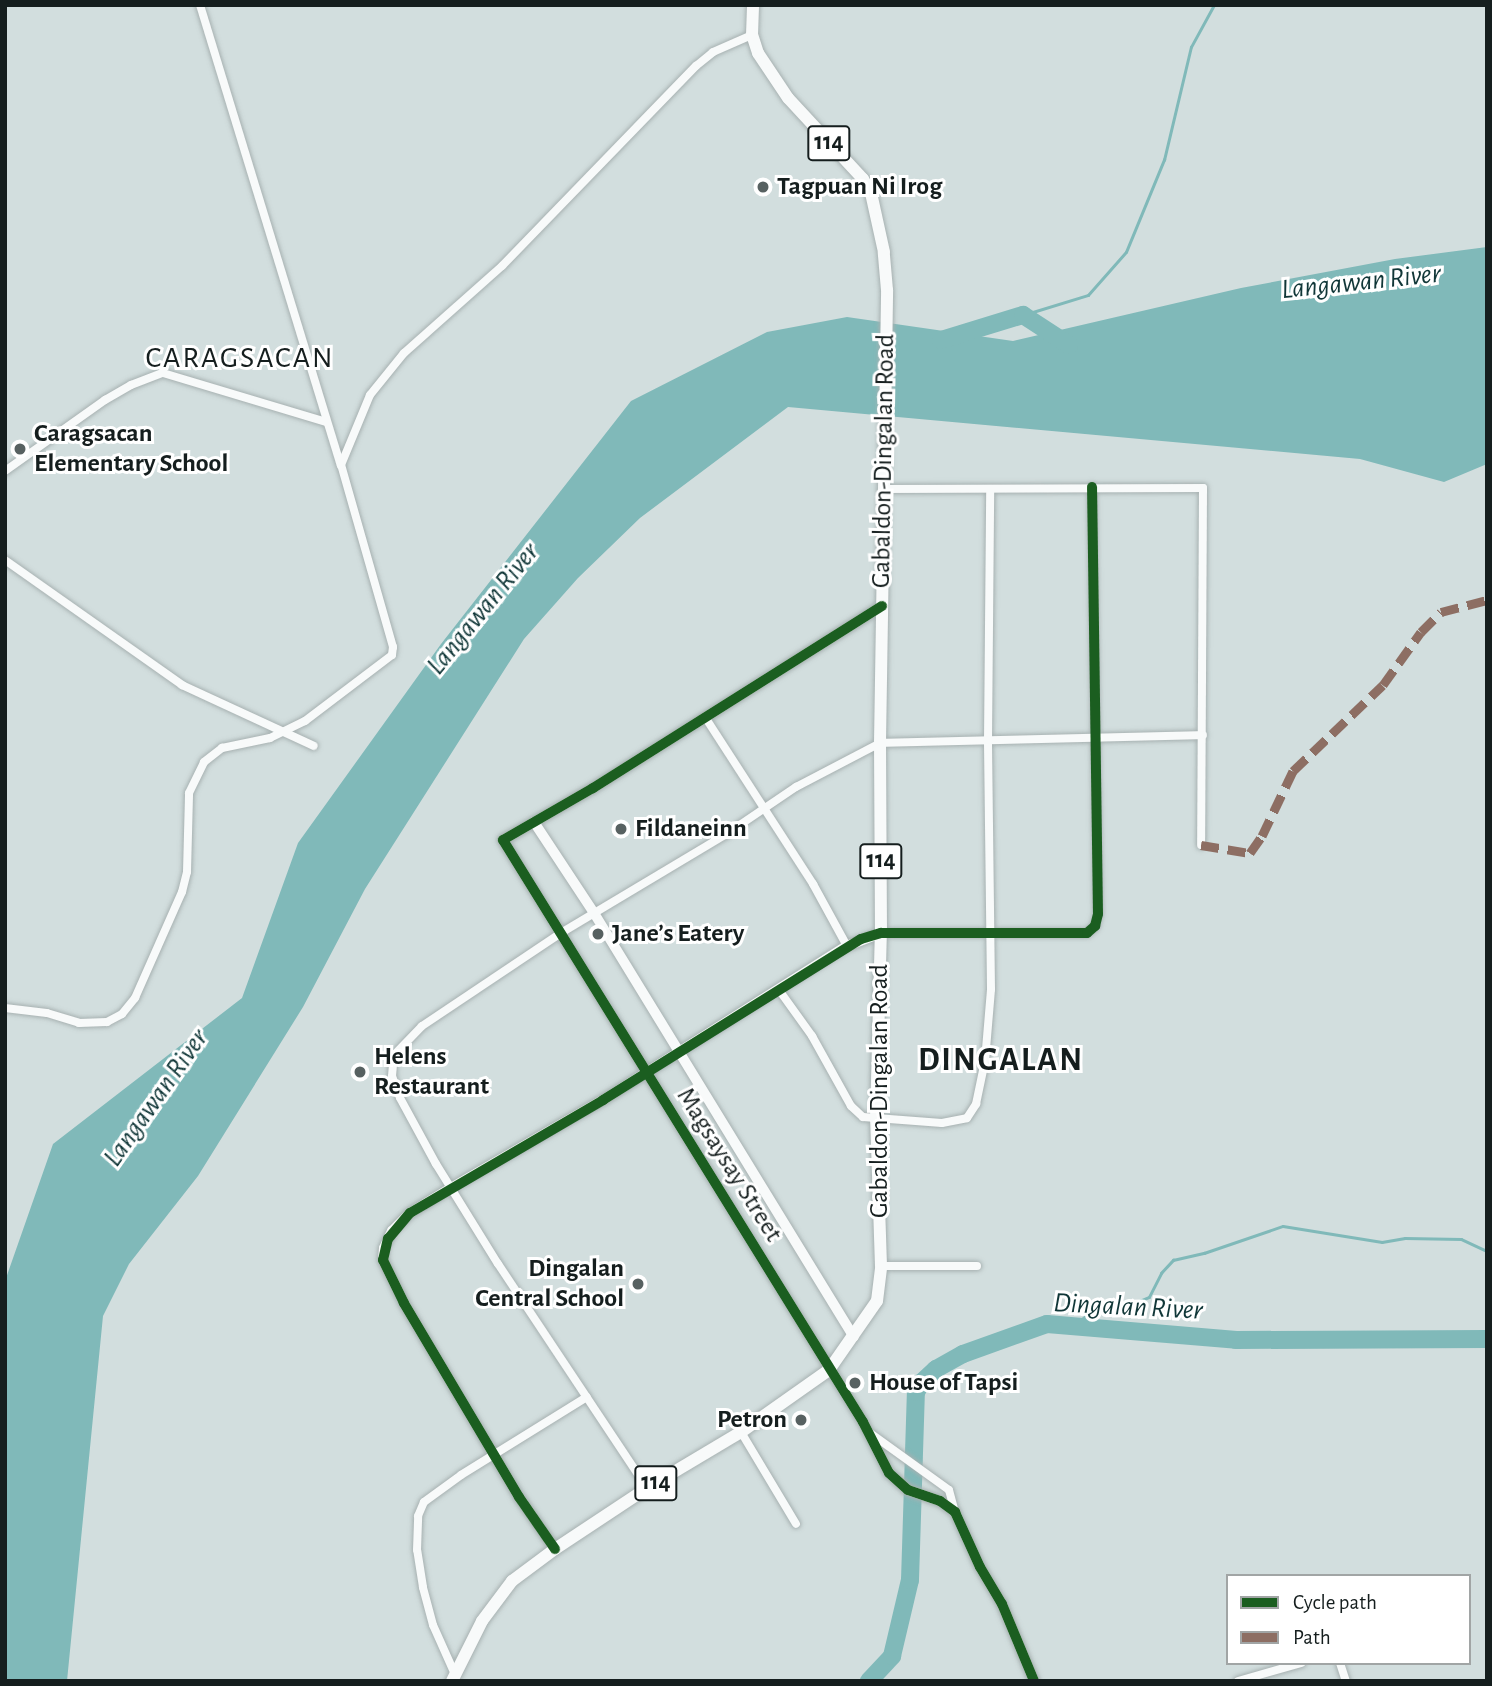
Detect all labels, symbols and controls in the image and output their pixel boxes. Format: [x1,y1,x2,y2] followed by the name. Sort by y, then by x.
[806,122,852,163] road number: 114
[777,171,942,203] place label: Tagpuan Ni Irog
[755,179,771,195] marker: Tagpuan Ni Irog
[1280,257,1442,307] water label: Langawan River
[866,334,902,588] street label: Gabaldon-Dingalan Road
[147,340,333,376] district label: CARAGSACAN
[34,418,228,480] place label: Caragsacan Elementary School
[12,441,28,457] marker: Caragsacan Elementary School
[420,536,546,682] water label: Langawan River
[635,813,747,845] place label: Fildaneinn
[613,821,629,837] marker: Fildaneinn
[858,840,904,882] road number: 114
[612,918,744,950] place label: Jane’s Eatery
[590,926,606,942] marker: Jane’s Eatery
[864,964,896,1218] street label: Gabaldon-Dingalan Road
[96,1023,216,1173] water label: Langawan River
[374,1041,489,1102] place label: Helens Restaurant
[919,1041,1083,1081] district label: DINGALAN
[352,1064,368,1080] marker: Helens Restaurant
[669,1082,789,1248] street label: Magsaysay Street
[475,1253,624,1314] place label: Dingalan Central School
[630,1276,646,1292] marker: Dingalan Central School
[1053,1286,1203,1328] water label: Dingalan River
[869,1367,1018,1399] place label: House of Tapsi
[847,1375,863,1391] marker: House of Tapsi
[717,1404,787,1436] place label: Petron
[793,1412,809,1428] marker: Petron
[633,1462,679,1504] road number: 114
[1226,1574,1471,1665] legend
[1293,1592,1377,1613] text: Cycle path
[1293,1627,1331,1648] text: Path

